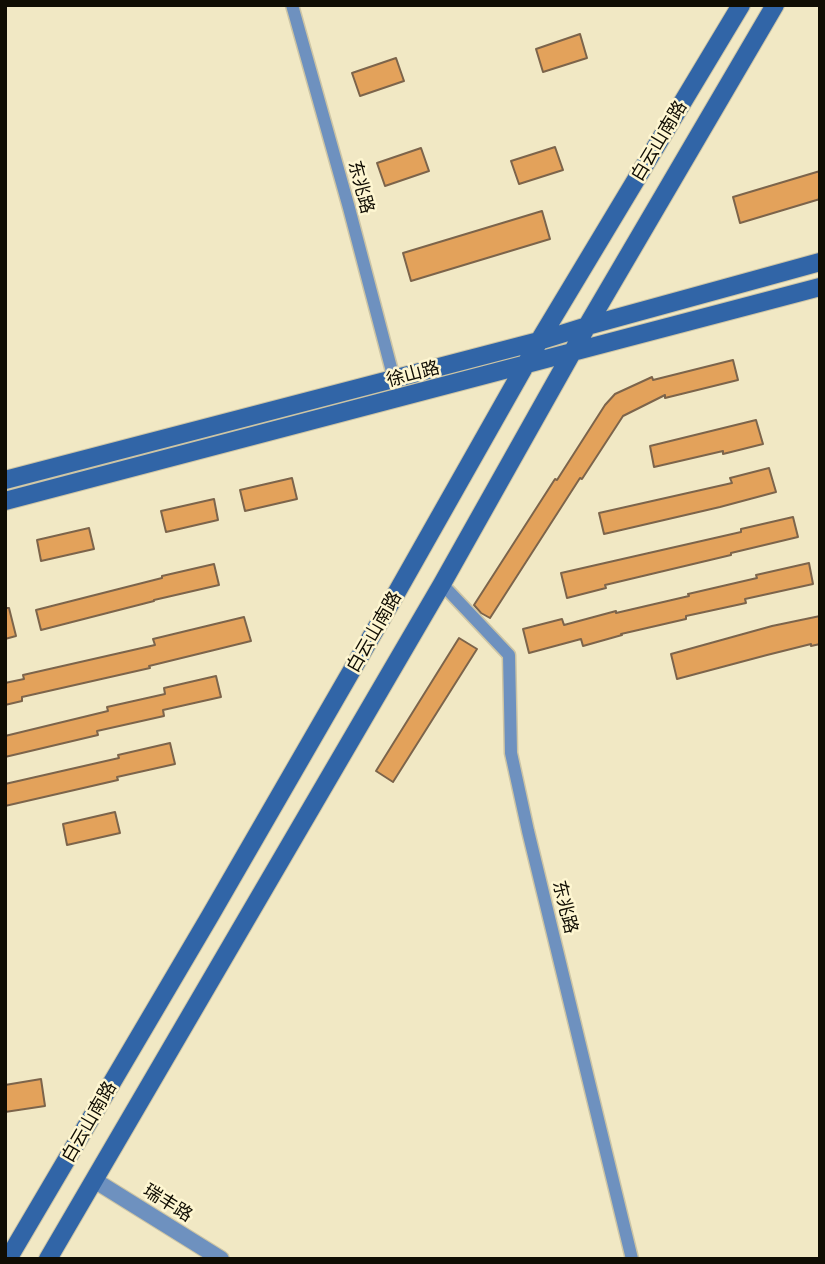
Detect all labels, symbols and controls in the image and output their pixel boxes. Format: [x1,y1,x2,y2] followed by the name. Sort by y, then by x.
[627,97,691,185] street label: 白云山南路
[344,158,378,216] street label: 东兆路
[384,357,442,391] street label: 徐山路
[342,588,406,676] street label: 白云山南路
[548,878,582,936] street label: 东兆路
[57,1078,121,1166] street label: 白云山南路
[139,1180,197,1226] street label: 瑞丰路

